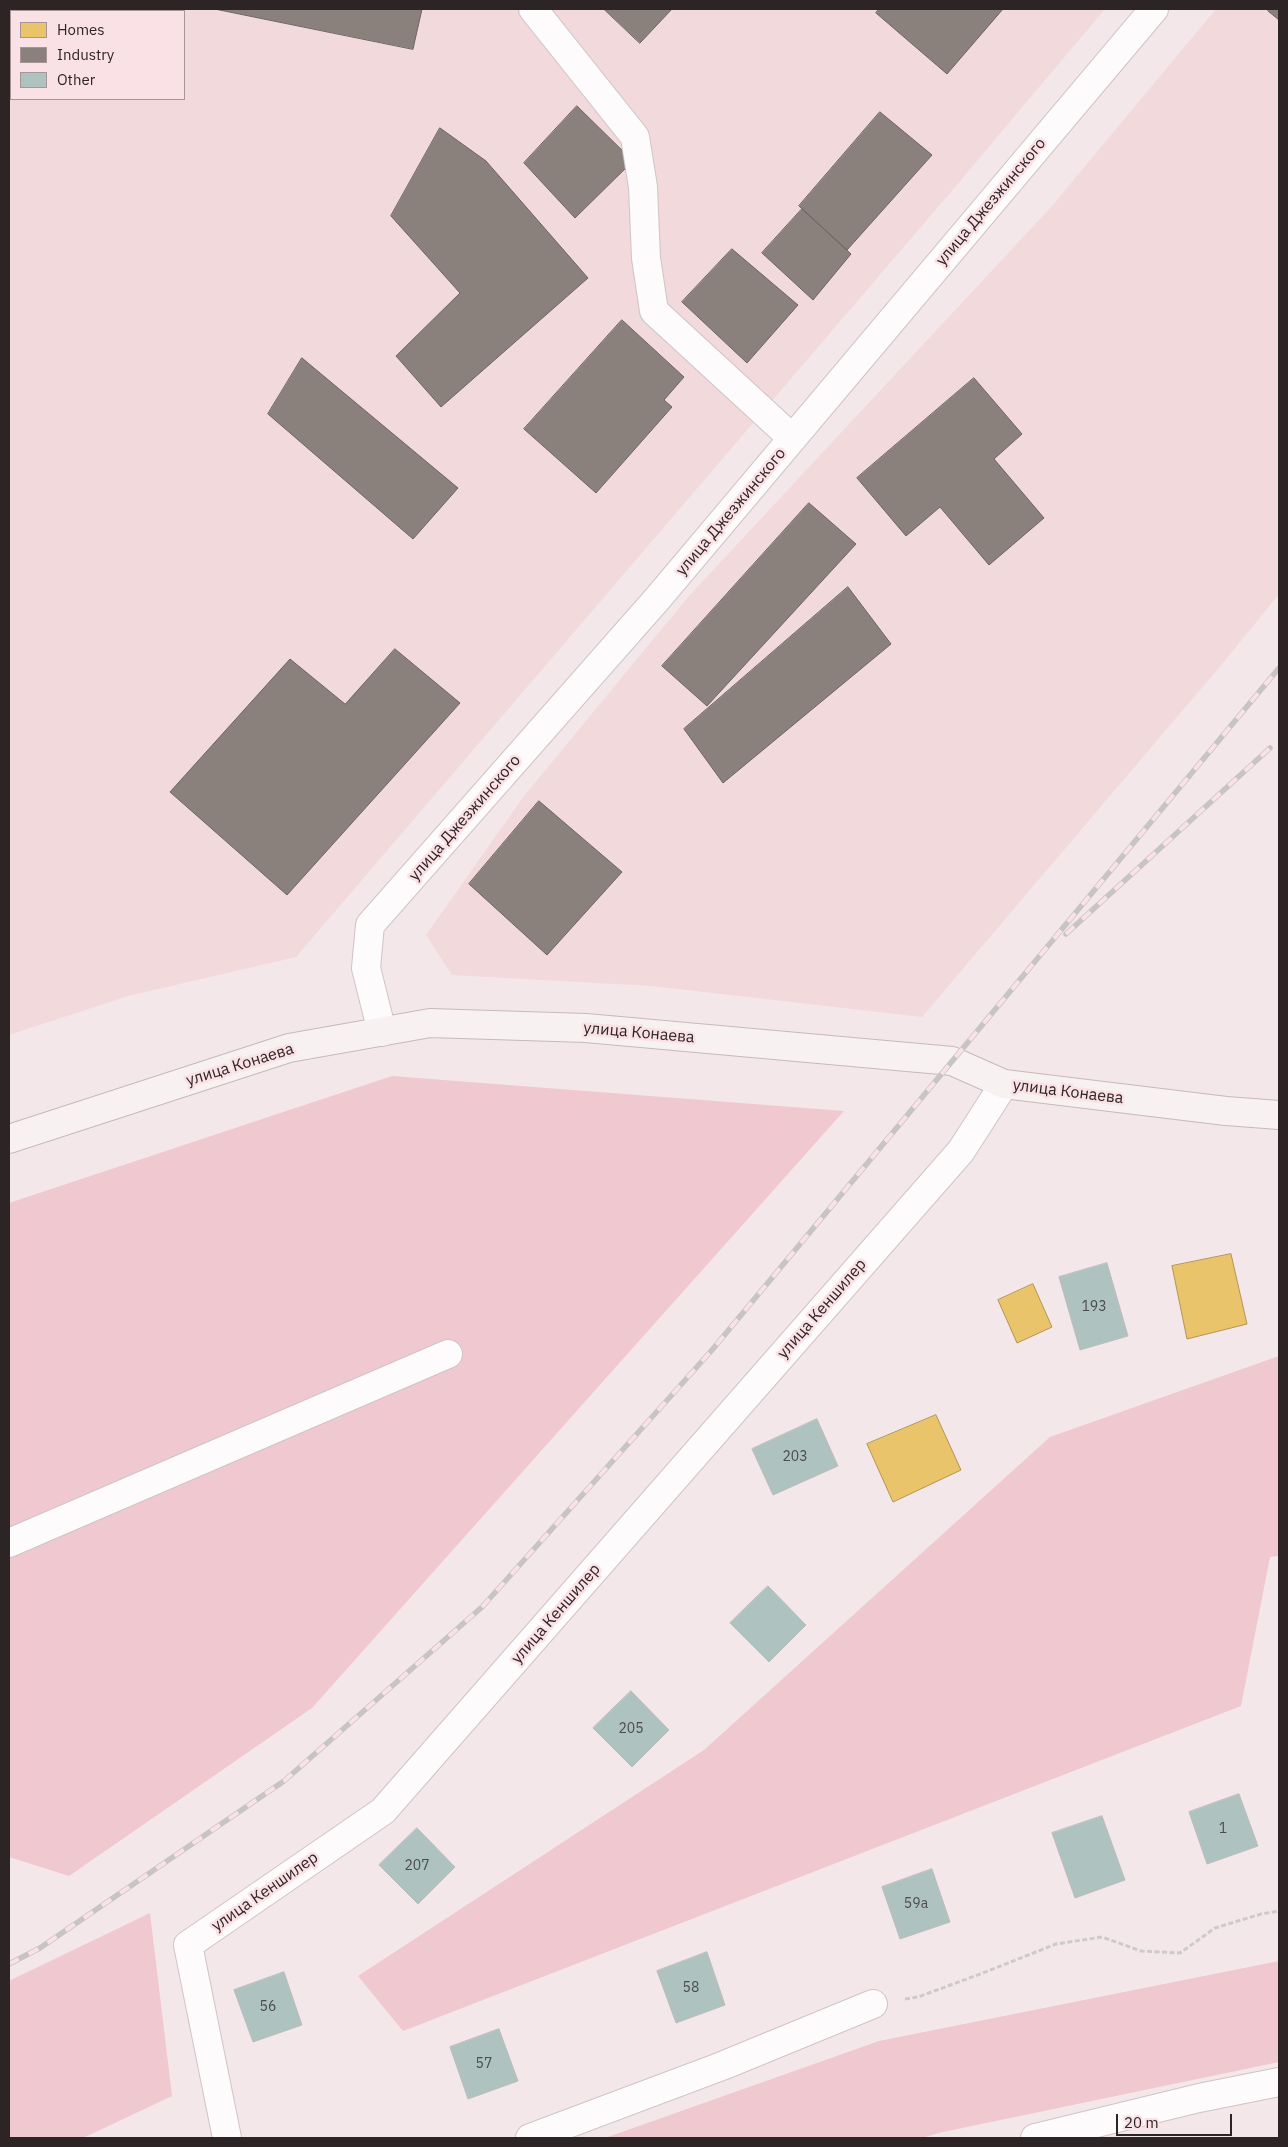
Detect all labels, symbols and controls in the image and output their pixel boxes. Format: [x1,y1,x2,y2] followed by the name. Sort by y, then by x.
[10,10,185,100] legend
[57,20,105,39] text: Homes
[57,45,114,64] text: Industry
[57,70,95,89] text: Other
[932,134,1050,270] street label: улица Джезжинского
[672,444,790,580] street label: улица Джезжинского
[405,751,525,885] street label: улица Джезжинского
[583,1019,695,1047] street label: улица Конаева
[184,1040,296,1090] street label: улица Конаева
[1012,1076,1124,1108] street label: улица Конаева
[774,1255,870,1363] street label: улица Кеншилер
[1081,1299,1107,1315] house number: 193
[782,1449,808,1465] house number: 203
[508,1560,604,1668] street label: улица Кеншилер
[618,1721,644,1737] house number: 205
[1219,1821,1227,1837] house number: 1
[208,1848,322,1936] street label: улица Кеншилер
[404,1858,430,1874] house number: 207
[904,1896,928,1912] house number: 59а
[683,1980,699,1996] house number: 58
[260,1999,276,2015] house number: 56
[476,2056,492,2072] house number: 57
[1118,2104,1234,2136] scale bar
[1124,2113,1159,2132] text: 20 m

